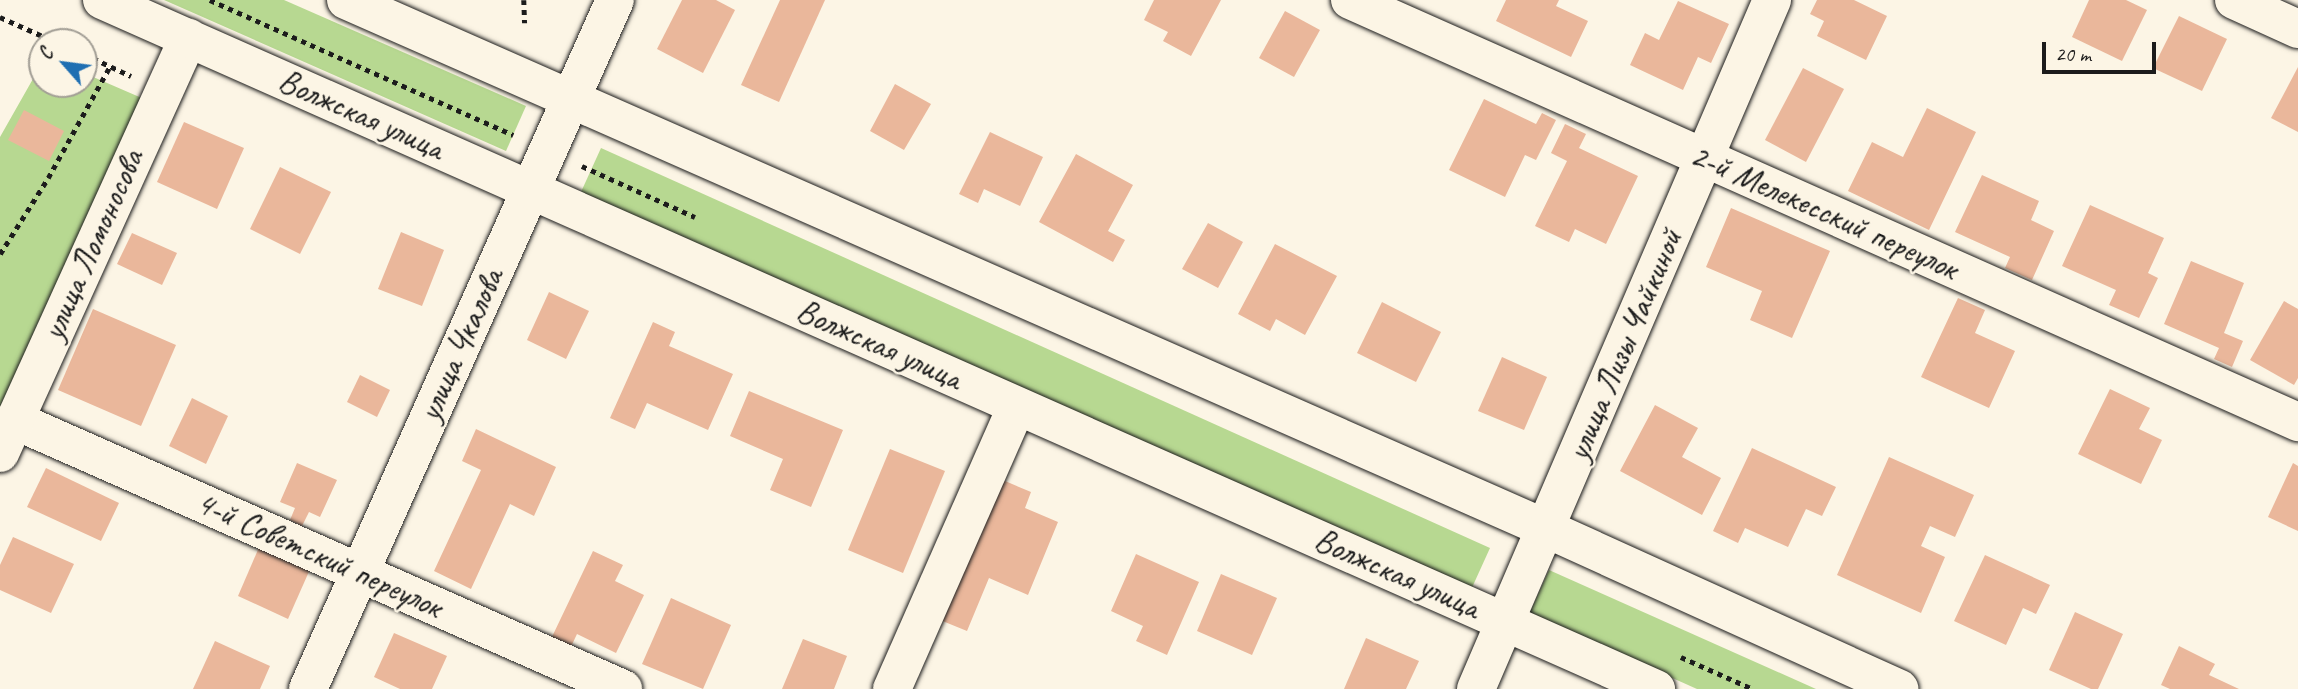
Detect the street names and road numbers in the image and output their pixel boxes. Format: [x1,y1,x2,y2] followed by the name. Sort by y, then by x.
[272,61,450,169] street label: Волжская улица
[1684,135,1964,289] street label: 2-й Мелекесский переулок
[33,144,153,346] street label: улица Ломоносова
[1559,224,1691,466] street label: улица Лизы Чайкиной
[410,263,512,427] street label: улица Чкалова
[790,291,968,399] street label: Волжская улица
[190,483,448,627] street label: 4-й Советский переулок
[1308,520,1486,628] street label: Волжская улица

